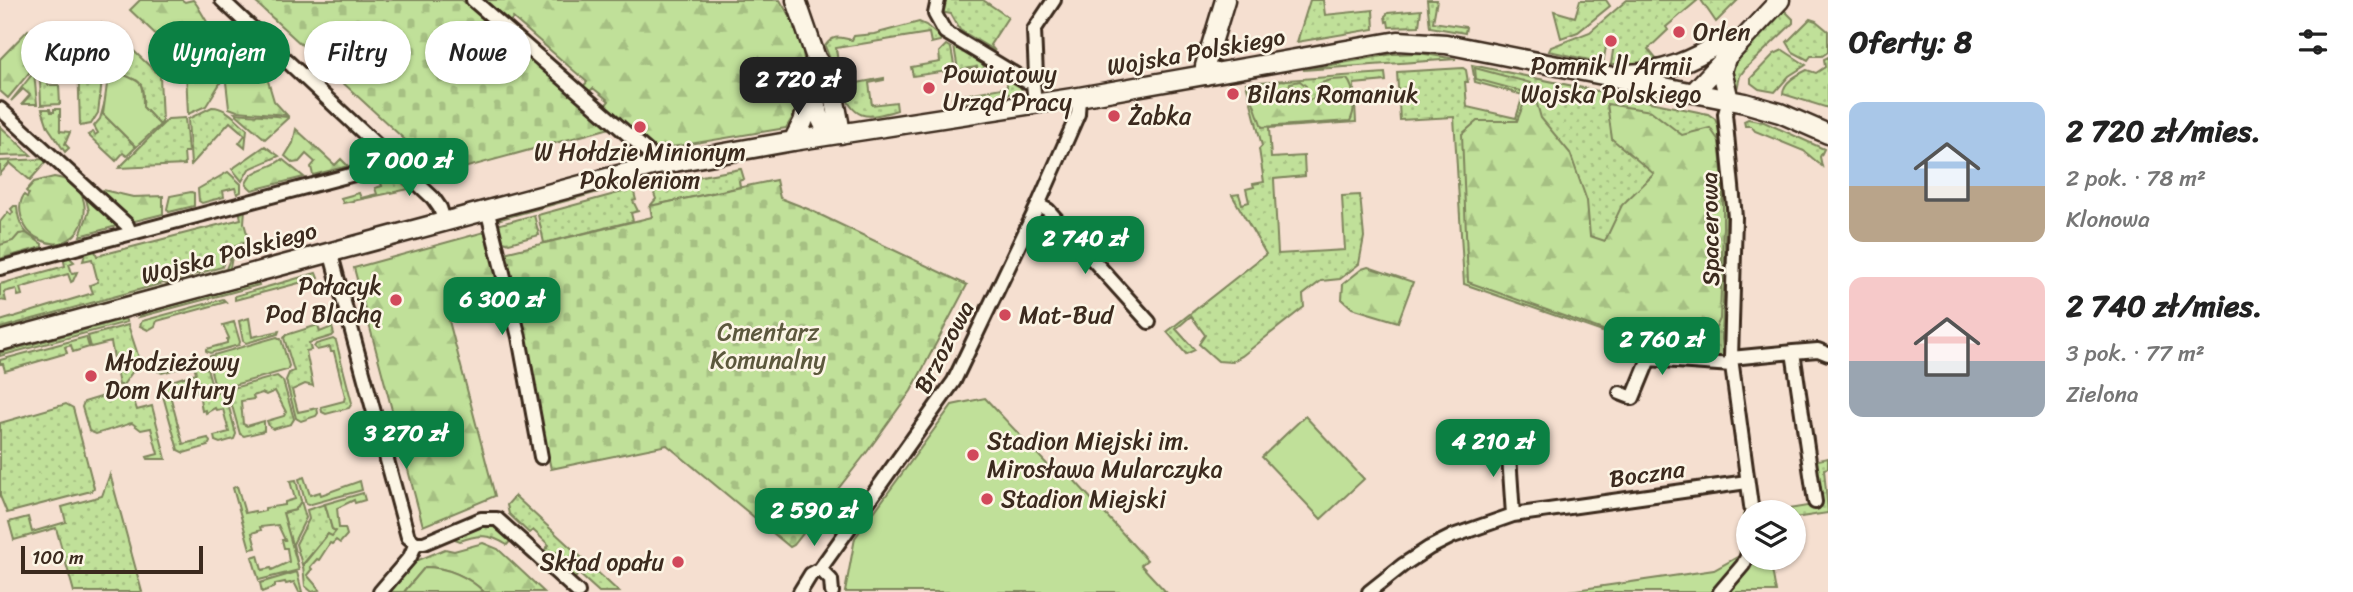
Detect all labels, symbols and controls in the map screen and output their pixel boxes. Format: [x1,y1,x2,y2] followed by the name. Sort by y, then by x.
[1693,11,1751,53] place label: Orlen
[1849,15,1972,69] text: Oferty: 8
[1103,16,1289,88] street label: Wojska Polskiego
[21,21,134,84] chip: Kupno
[148,21,290,84] chip: Wynajem
[304,21,411,84] chip: Filtry
[425,21,531,84] chip: Nowe
[2294,23,2332,61] icon: filters
[1671,24,1687,40] marker: Orlen
[1603,33,1619,49] marker: Pomnik ll Armii Wojska Polskiego
[1521,45,1701,115] place label: Pomnik ll Armii Wojska Polskiego
[943,53,1072,123] place label: Powiatowy Urząd Pracy
[726,58,870,117] pin: 2 720 zł
[756,59,840,100] text: 2 720 zł
[1247,73,1419,115] place label: Bilans Romaniuk
[921,80,937,96] marker: Powiatowy Urząd Pracy
[1225,86,1241,102] marker: Bilans Romaniuk
[1128,95,1192,137] place label: Żabka
[2066,104,2261,158] text: 2 720 zł/mies.
[1106,108,1122,124] marker: Żabka
[632,119,648,135] marker: W Hołdzie Minionym Pokoleniom
[1905,130,1989,214] icon: home
[534,131,746,201] place label: W Hołdzie Minionym Pokoleniom
[337,138,481,198] pin: 7 000 zł
[365,140,453,181] text: 7 000 zł
[2066,158,2206,199] text: 2 pok. · 78 m²
[1688,171,1732,287] street label: Spacerowa
[2066,199,2150,240] text: Klonowa
[136,209,322,297] street label: Wojska Polskiego
[1013,216,1157,276] pin: 2 740 zł
[1042,218,1128,259] text: 2 740 zł
[265,265,382,335] place label: Pałacyk Pod Blachą
[430,278,574,337] pin: 6 300 zł
[459,279,545,320] text: 6 300 zł
[2066,279,2262,333] text: 2 740 zł/mies.
[388,292,404,308] marker: Pałacyk Pod Blachą
[902,293,986,401] street label: Brzozowa
[1019,294,1115,336] place label: Mat-Bud
[1905,305,1989,389] icon: home
[997,307,1013,323] marker: Mat-Bud
[710,311,826,381] park label: Cmentarz Komunalny
[1590,318,1734,377] pin: 2 760 zł
[1620,319,1704,360] text: 2 760 zł
[2066,333,2205,374] text: 3 pok. · 77 m²
[105,341,240,411] place label: Młodzieżowy Dom Kultury
[83,368,99,384] marker: Młodzieżowy Dom Kultury
[2066,374,2139,415] text: Zielona
[334,412,478,471] pin: 3 270 zł
[364,413,448,454] text: 3 270 zł
[987,420,1223,490] place label: Stadion Miejski im. Mirosława Mularczyka
[1421,420,1565,479] pin: 4 210 zł
[1452,421,1534,462] text: 4 210 zł
[965,447,981,463] marker: Stadion Miejski im. Mirosława Mularczyka
[1607,448,1688,500] street label: Boczna
[1001,478,1166,520] place label: Stadion Miejski
[742,489,886,548] pin: 2 590 zł
[771,490,857,531] text: 2 590 zł
[979,491,995,507] marker: Stadion Miejski
[1736,500,1806,570] map controls
[1736,500,1806,570] button: layers
[32,541,84,574] text: 100 m
[540,541,664,583] place label: Skład opału
[21,543,203,575] scale bar
[670,554,686,570] marker: Skład opału

